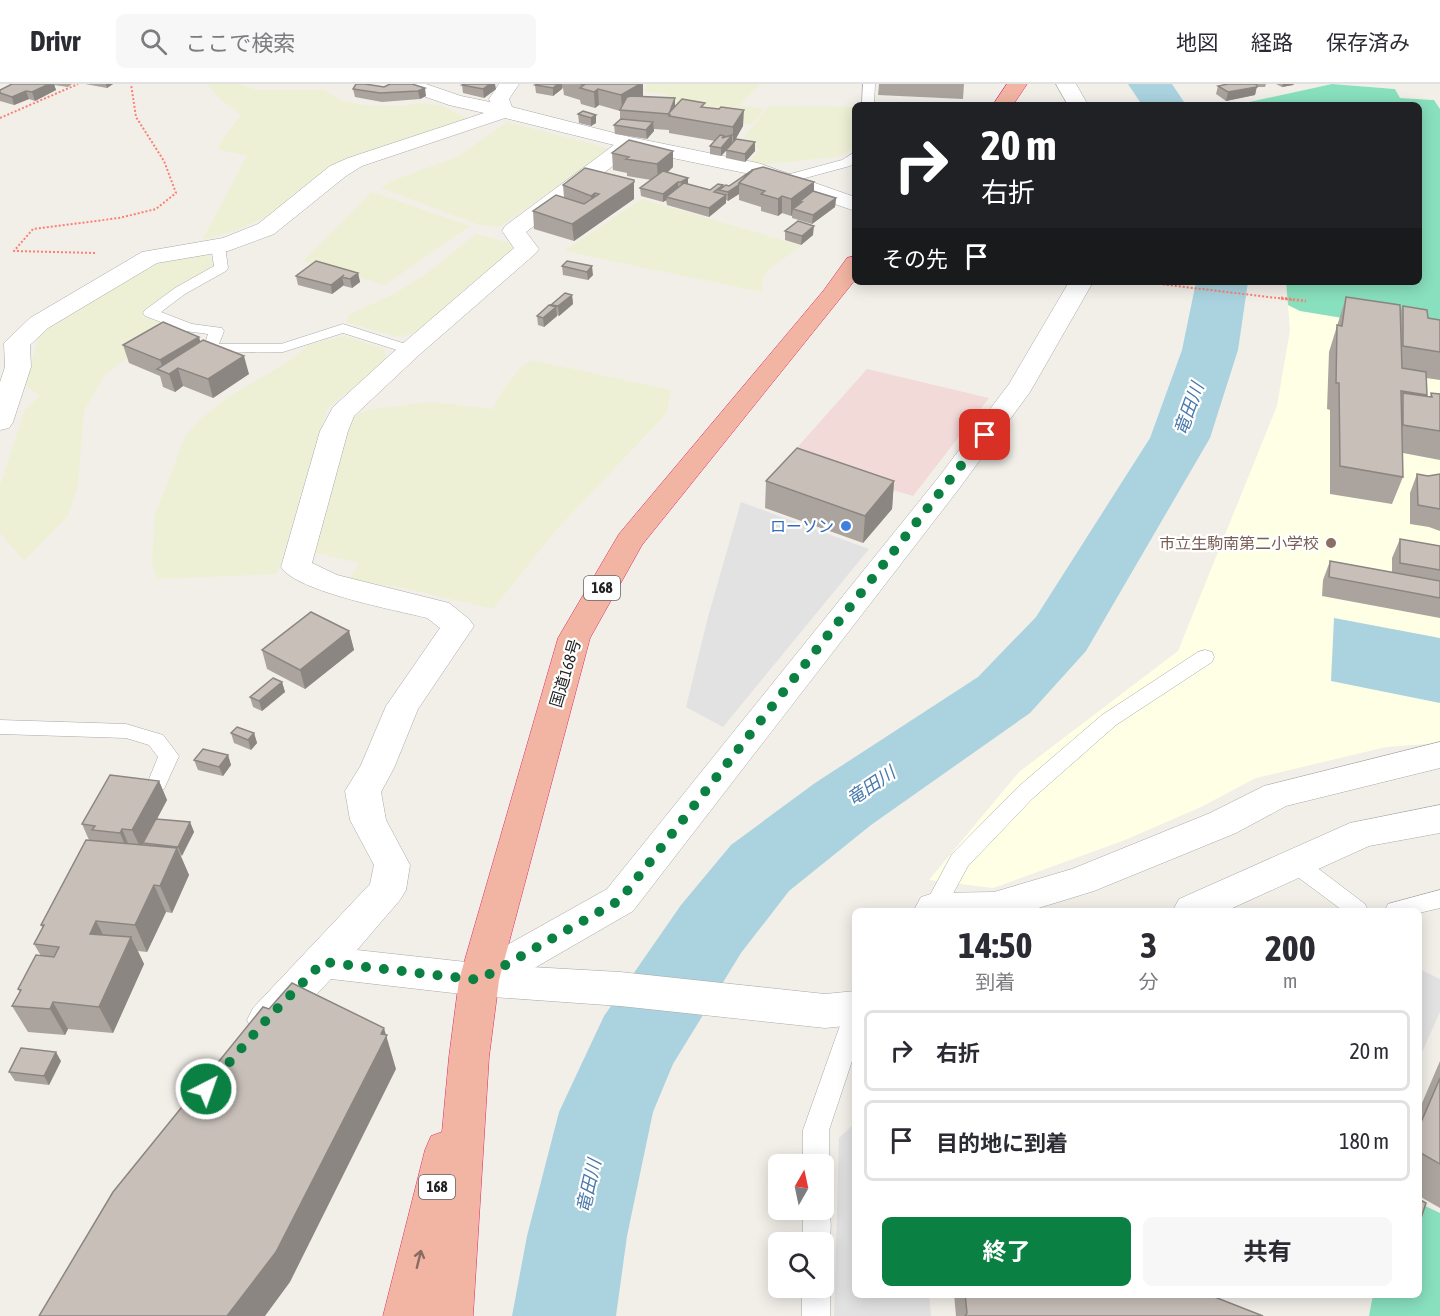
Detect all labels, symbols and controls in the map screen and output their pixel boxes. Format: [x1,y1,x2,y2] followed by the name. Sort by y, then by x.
[116,14,536,68] search box
[30,25,80,57] text: Drivr
[137,25,170,58] icon: search
[185,30,295,56] text: ここで検索
[1176,30,1218,54] text: 地図
[1251,30,1293,54] text: 経路
[1326,30,1410,54] text: 保存済み
[981,121,1056,169] text: 20 m
[882,126,960,204] icon: right
[981,177,1035,208] text: 右折
[960,240,993,273] icon: arrive
[882,246,948,272] text: その先
[1169,378,1208,438] water label: 竜田川
[959,409,1010,460] pin
[968,418,1001,451] icon: arrive
[770,517,834,535] place label: ローソン
[839,519,853,533] marker: ローソン
[1159,534,1319,552] place label: 市立生駒南第二小学校
[1324,536,1338,550] marker: 市立生駒南第二小学校
[584,576,620,600] road number: 168
[546,637,584,709] street label: 国道168号
[842,761,901,809] water label: 竜田川
[958,924,1032,966] text: 14:50
[1140,924,1157,966] text: 3
[1265,927,1316,969] text: 200
[1283,969,1298,992] text: m
[975,970,1015,993] text: 到着
[1139,970,1159,993] text: 分
[885,1034,918,1067] icon: right
[1349,1038,1389,1064] text: 20 m
[936,1040,980,1066] text: 右折
[174,1057,238,1121] position arrow
[885,1124,918,1157] icon: arrive
[1339,1128,1389,1154] text: 180 m
[936,1130,1068,1156] text: 目的地に到着
[768,1154,834,1220] north arrow
[768,1154,834,1298] map controls
[572,1155,605,1215] water label: 竜田川
[419,1175,455,1199] road number: 168
[882,1217,1131,1286] button: 終了
[1143,1217,1392,1286] button: 共有
[768,1232,834,1298] button: search
[414,1250,426,1269] one-way arrow

